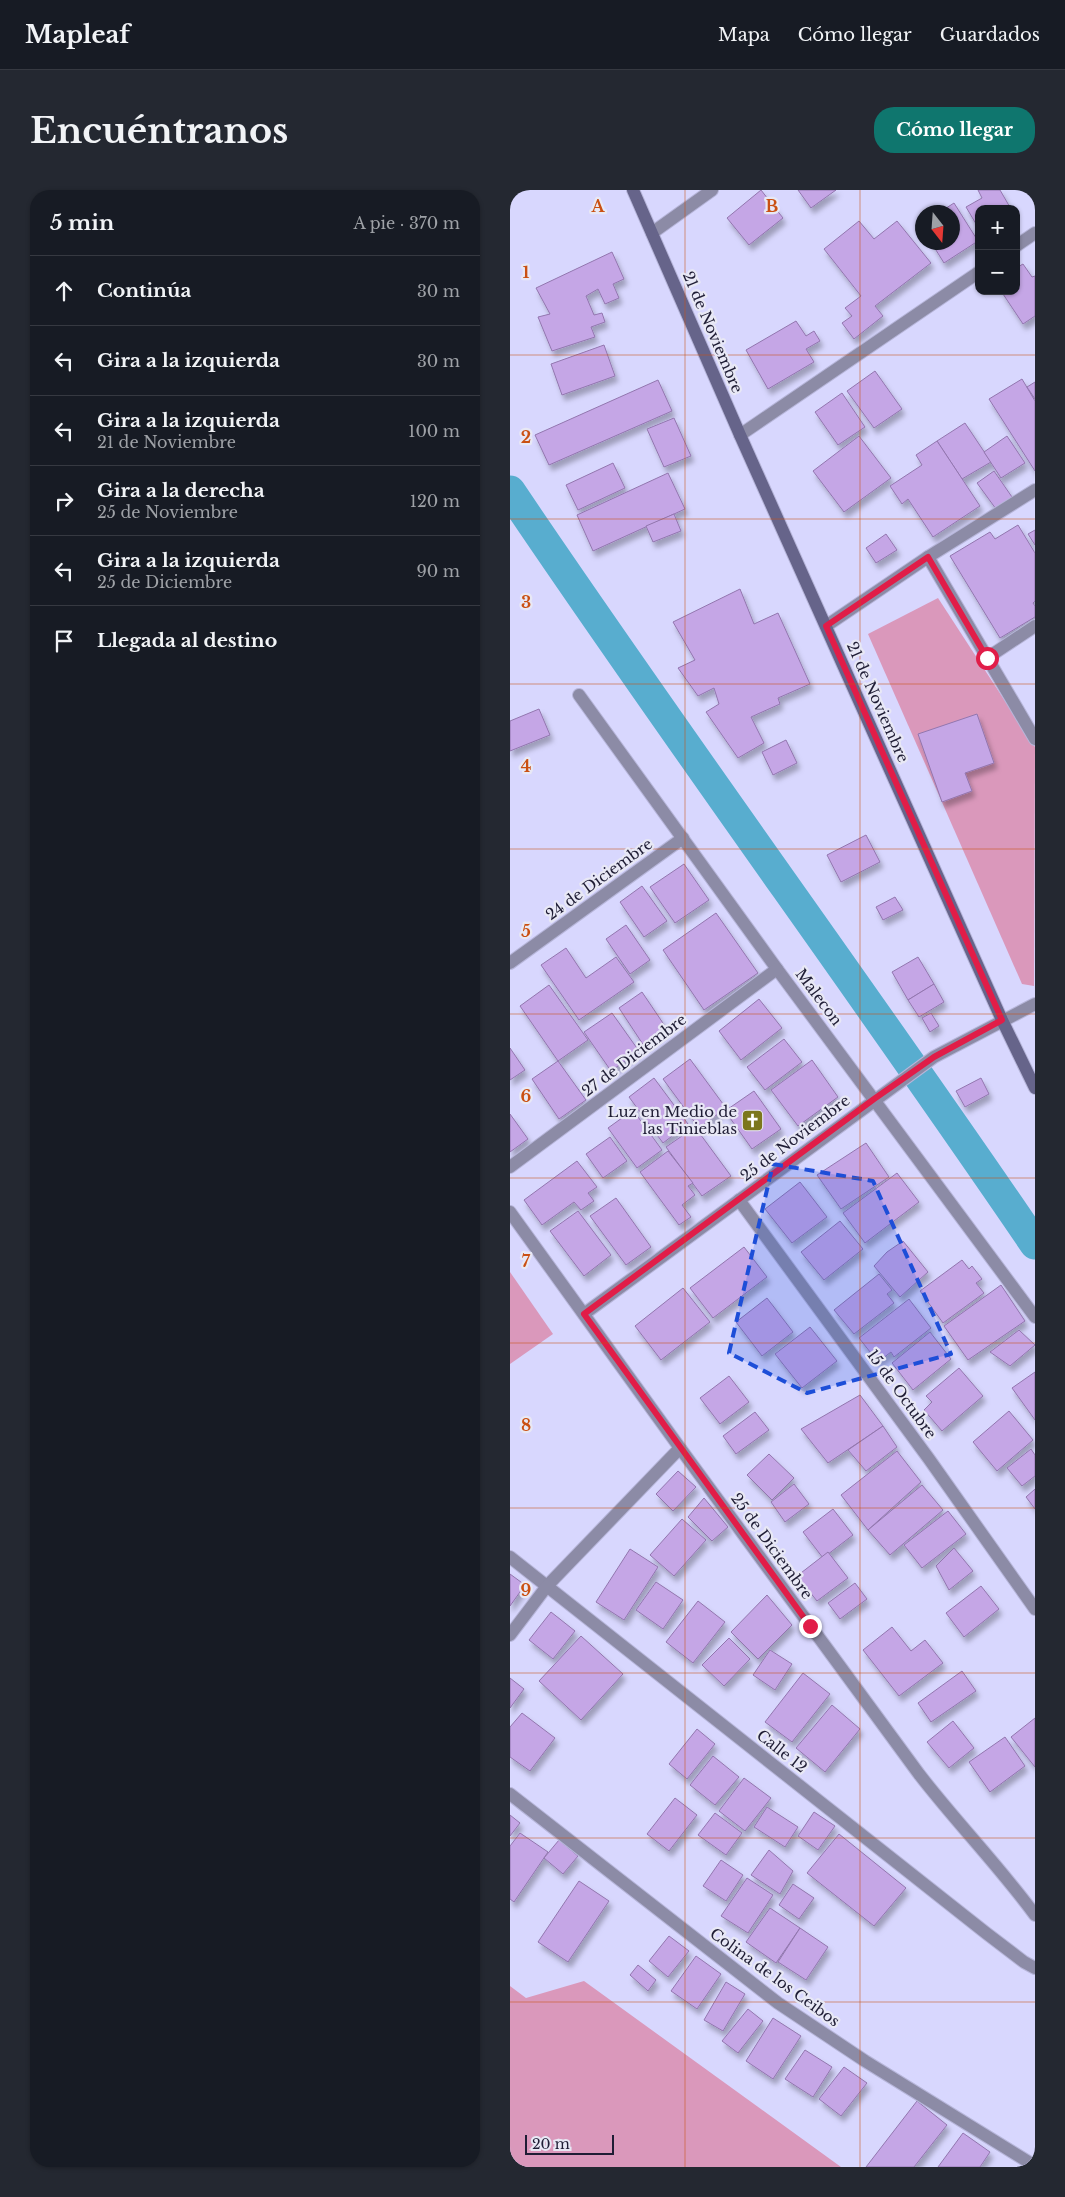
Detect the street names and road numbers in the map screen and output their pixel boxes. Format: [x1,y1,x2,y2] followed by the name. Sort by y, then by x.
[679,268,747,396] street label: 21 de Noviembre
[843,639,913,765] street label: 21 de Noviembre
[542,834,656,924] street label: 24 de Diciembre
[791,965,847,1029] street label: Malecon
[578,1010,690,1100] street label: 27 de Diciembre
[737,1091,853,1185] street label: 25 de Noviembre
[863,1346,941,1442] street label: 15 de Octubre
[727,1489,817,1603] street label: 25 de Diciembre
[753,1725,811,1777] street label: Calle 12
[706,1924,844,2031] street label: Colina de los Ceibos

